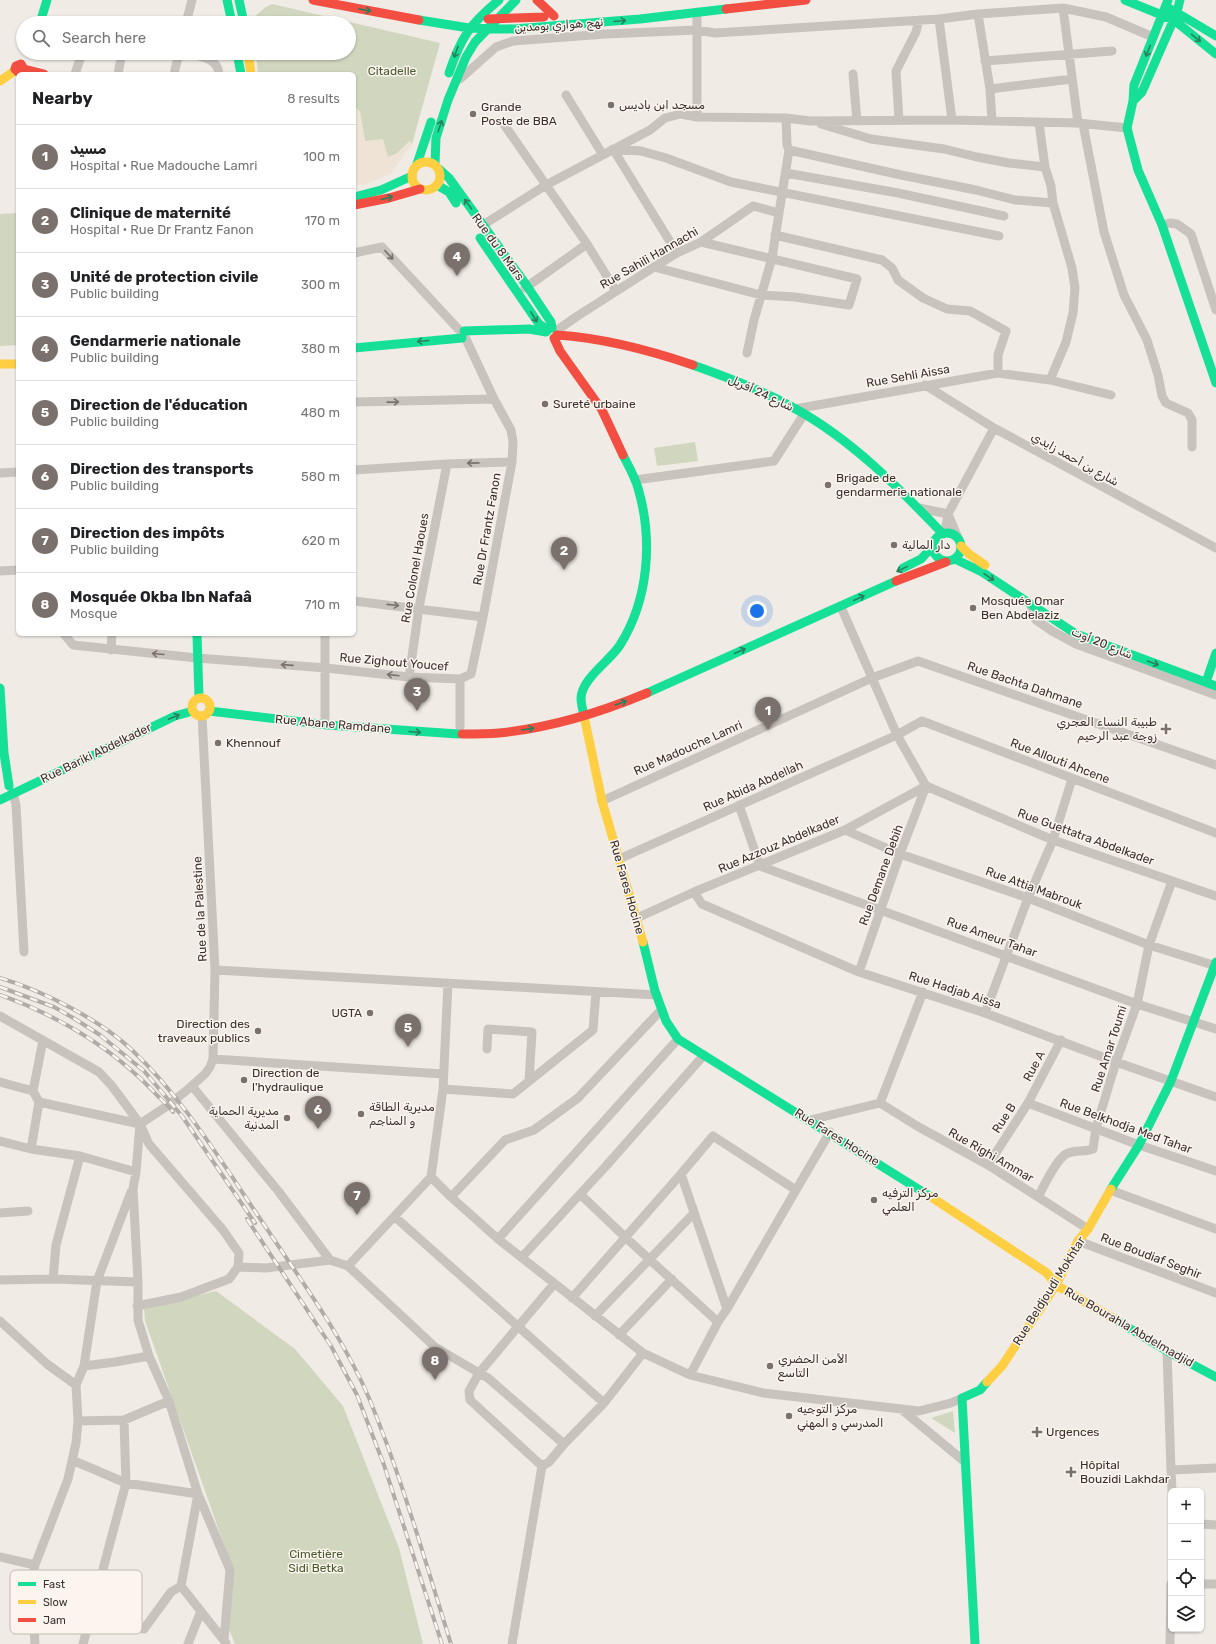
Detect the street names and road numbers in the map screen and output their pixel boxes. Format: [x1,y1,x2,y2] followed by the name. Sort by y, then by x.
[514,15,604,37] street label: نهج هواري بومدين
[469,211,527,283] street label: Rue du 8 Mars
[597,224,701,292] street label: Rue Sahili Hannachi
[865,362,951,390] street label: Rue Sehli Aissa
[725,372,796,416] street label: شارع 24 أفريل
[1028,429,1121,491] street label: شارع بن أحمد زايدي
[470,472,504,586] street label: Rue Dr Frantz Fanon
[398,512,432,624] street label: Rue Colonel Haoues
[1069,624,1135,664] street label: شارع 20 أوت
[339,650,450,674] street label: Rue Zighout Youcef
[966,659,1085,711] street label: Rue Bachta Dahmane
[275,712,392,736] street label: Rue Abane Ramdane
[632,718,744,778] street label: Rue Madouche Lamri
[38,720,154,786] street label: Rue Bariki Abdelkader
[1008,736,1112,787] street label: Rue Allouti Ahcene
[701,758,805,814] street label: Rue Abida Abdellah
[1016,806,1157,868] street label: Rue Guettatra Abdelkader
[716,812,842,876] street label: Rue Azzouz Abdelkader
[856,823,906,927] street label: Rue Demane Debih
[607,838,647,936] street label: Rue Fares Hocine
[190,856,210,962] street label: Rue de la Palestine
[984,864,1085,912] street label: Rue Attia Mabrouk
[945,914,1039,960] street label: Rue Ameur Tahar
[907,968,1003,1012] street label: Rue Hadjab Aissa
[1088,1004,1130,1094] street label: Rue Amar Toumi
[1020,1048,1048,1084] street label: Rue A
[1058,1096,1194,1157] street label: Rue Belkhodja Med Tahar
[989,1100,1019,1136] street label: Rue B
[792,1105,882,1169] street label: Rue Fares Hocine
[946,1125,1036,1185] street label: Rue Righi Ammar
[1099,1230,1204,1282] street label: Rue Boudiaf Seghir
[1010,1234,1088,1348] street label: Rue Beldjoudi Mokhtar
[1062,1284,1196,1370] street label: Rue Bourahla Abdelmadjid

